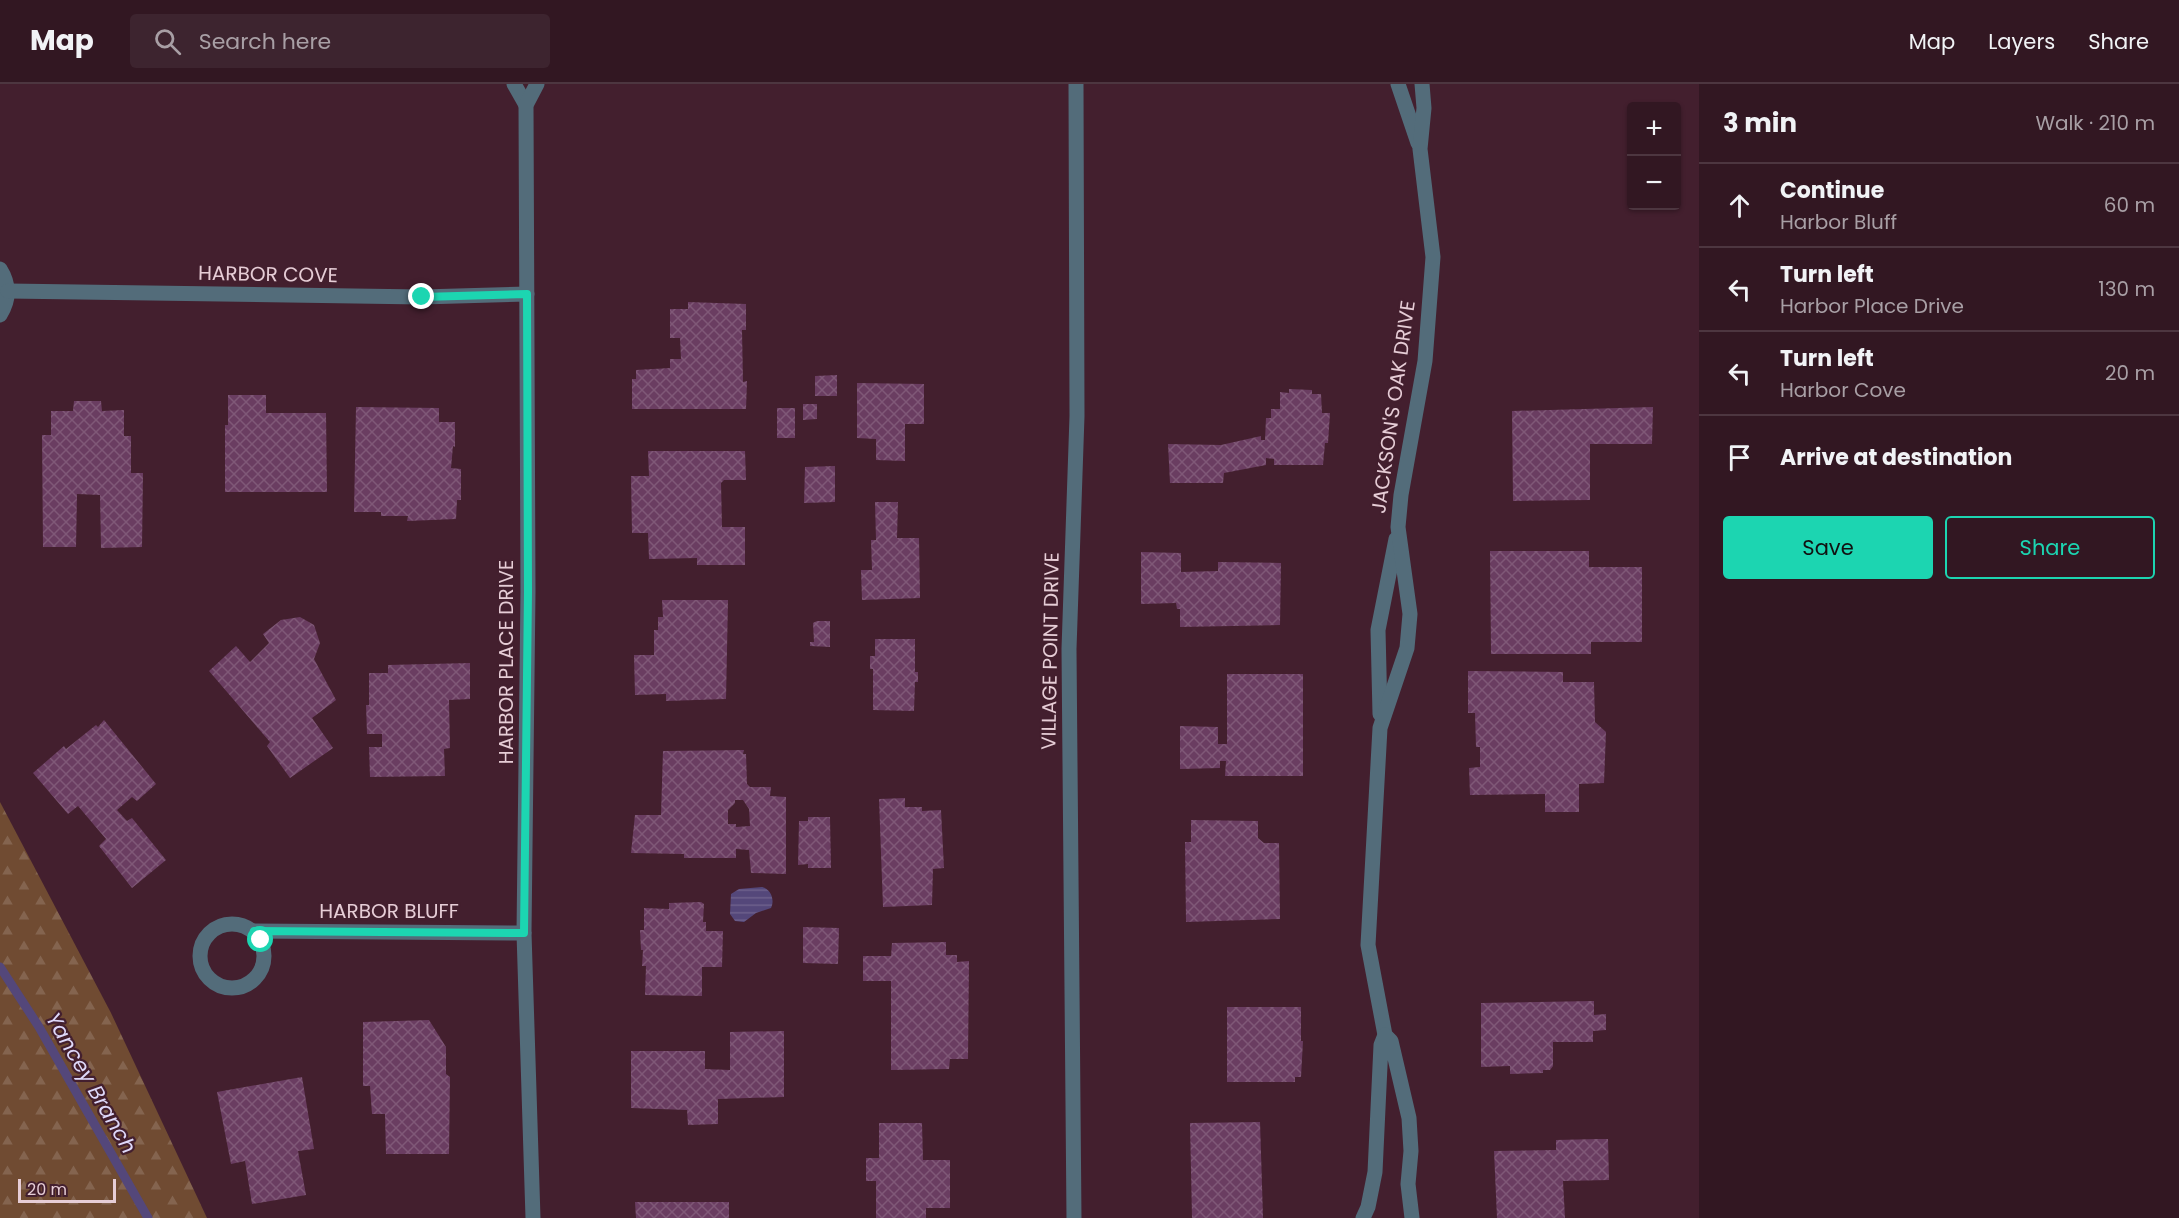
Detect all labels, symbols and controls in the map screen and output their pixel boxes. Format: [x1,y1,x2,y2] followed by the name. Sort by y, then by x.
[130,14,550,68] search box
[30,21,94,60] text: Map
[151,25,184,58] icon: search
[199,26,331,57] text: Search here
[1909,27,1955,56] text: Map
[1988,27,2055,56] text: Layers
[2088,27,2149,56] text: Share
[1627,102,1681,210] map controls
[1627,102,1681,156] button: +
[1723,105,1797,141] text: 3 min
[2035,109,2155,137] text: Walk · 210 m
[1627,156,1681,210] button: −
[1780,175,1884,206] text: Continue
[1723,189,1756,222] icon: ahead
[2104,191,2155,219] text: 60 m
[1780,208,1897,236] text: Harbor Bluff
[198,259,338,289] street label: HARBOR COVE
[1780,259,1874,290] text: Turn left
[1723,273,1756,306] icon: left
[2098,275,2155,303] text: 130 m
[408,283,434,309] route end
[1780,292,1964,320] text: Harbor Place Drive
[1364,299,1422,515] street label: JACKSON'S OAK DRIVE
[1780,343,1874,374] text: Turn left
[1723,357,1756,390] icon: left
[2105,359,2155,387] text: 20 m
[1780,376,1906,404] text: Harbor Cove
[1723,441,1756,474] icon: arrive
[1780,442,2012,473] text: Arrive at destination
[1723,516,1933,579] button: Save
[1945,516,2155,579] button: Share
[1034,552,1066,750] street label: VILLAGE POINT DRIVE
[492,560,520,764] street label: HARBOR PLACE DRIVE
[319,897,459,925] street label: HARBOR BLUFF
[247,926,273,952] route start
[39,1007,144,1159] water label: Yancey Branch
[18,1176,116,1204] scale bar
[27,1178,67,1201] text: 20 m

